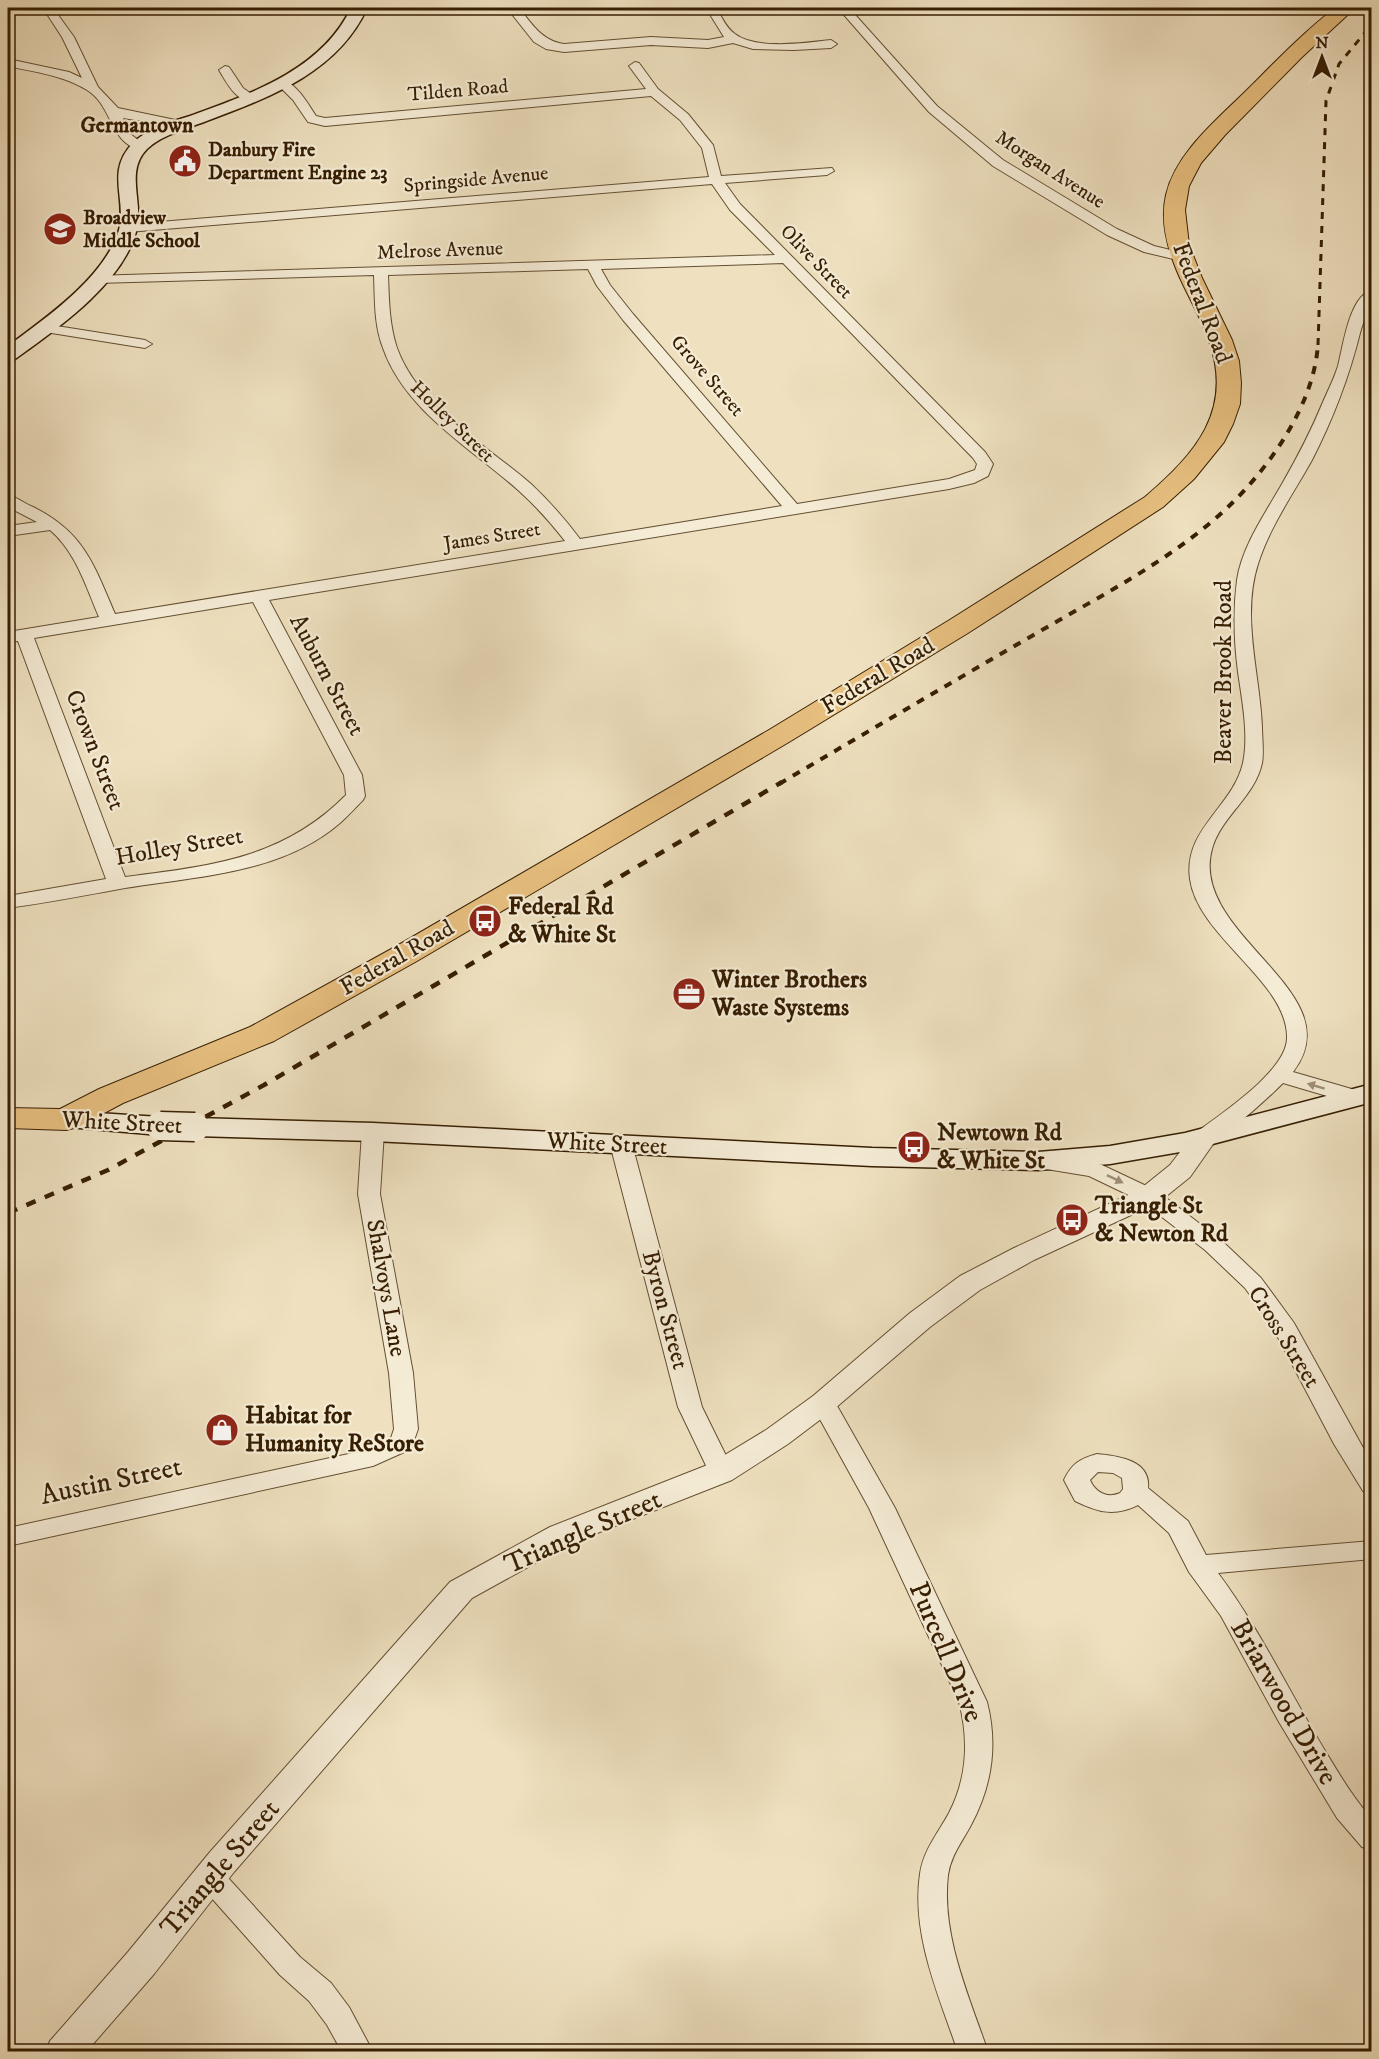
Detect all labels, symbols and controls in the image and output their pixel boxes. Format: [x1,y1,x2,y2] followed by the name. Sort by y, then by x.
[1292,27,1352,87] north arrow
[1315,33,1329,53] text: N
[407,74,509,108] street label: Tilden Road
[80,112,194,139] district label: Germantown
[990,125,1110,215] street label: Morgan Avenue
[208,138,388,186] place label: Danbury Fire Department Engine 23
[167,143,203,179] public building icon: Danbury Fire Department Engine 23
[403,161,549,199] street label: Springside Avenue
[83,206,201,254] place label: Broadview Middle School
[42,211,78,247] school or university icon: Broadview Middle School
[774,220,858,304] street label: Olive Street
[376,236,504,266] street label: Melrose Avenue
[1165,238,1239,368] street label: Federal Road
[665,330,749,422] street label: Grove Street
[405,376,499,468] street label: Holley Street
[440,517,542,557] street label: James Street
[1209,580,1239,764] street label: Beaver Brook Road
[283,609,372,741] street label: Auburn Street
[816,630,940,722] street label: Federal Road
[58,686,132,815] street label: Crown Street
[113,821,245,873] street label: Holley Street
[508,892,616,950] place label: Federal Rd & White St
[467,903,503,939] bus stop icon: Federal Rd & White St
[334,913,460,1003] street label: Federal Road
[711,965,867,1023] place label: Winter Brothers Waste Systems
[671,976,707,1012] office icon: Winter Brothers Waste Systems
[1307,1081,1325,1090] one-way arrow
[60,1105,183,1141] street label: White Street
[937,1118,1063,1176] place label: Newtown Rd & White St
[545,1126,668,1162] street label: White Street
[896,1129,932,1165] bus stop icon: Newtown Rd & White St
[1106,1174,1123,1184] one-way arrow
[1094,1191,1229,1249] place label: Triangle St & Newton Rd
[1054,1202,1090,1238] bus stop icon: Triangle St & Newton Rd
[359,1217,413,1359] street label: Shalvoys Lane
[635,1247,695,1373] street label: Byron Street
[1241,1281,1327,1394] street label: Cross Street
[245,1401,424,1459] place label: Habitat for Humanity ReStore
[204,1412,240,1448] shop icon: Habitat for Humanity ReStore
[37,1449,185,1513] street label: Austin Street
[499,1482,667,1582] street label: Triangle Street
[901,1577,991,1727] street label: Purcell Drive
[1223,1613,1345,1791] street label: Briarwood Drive
[153,1792,288,1944] street label: Triangle Street

